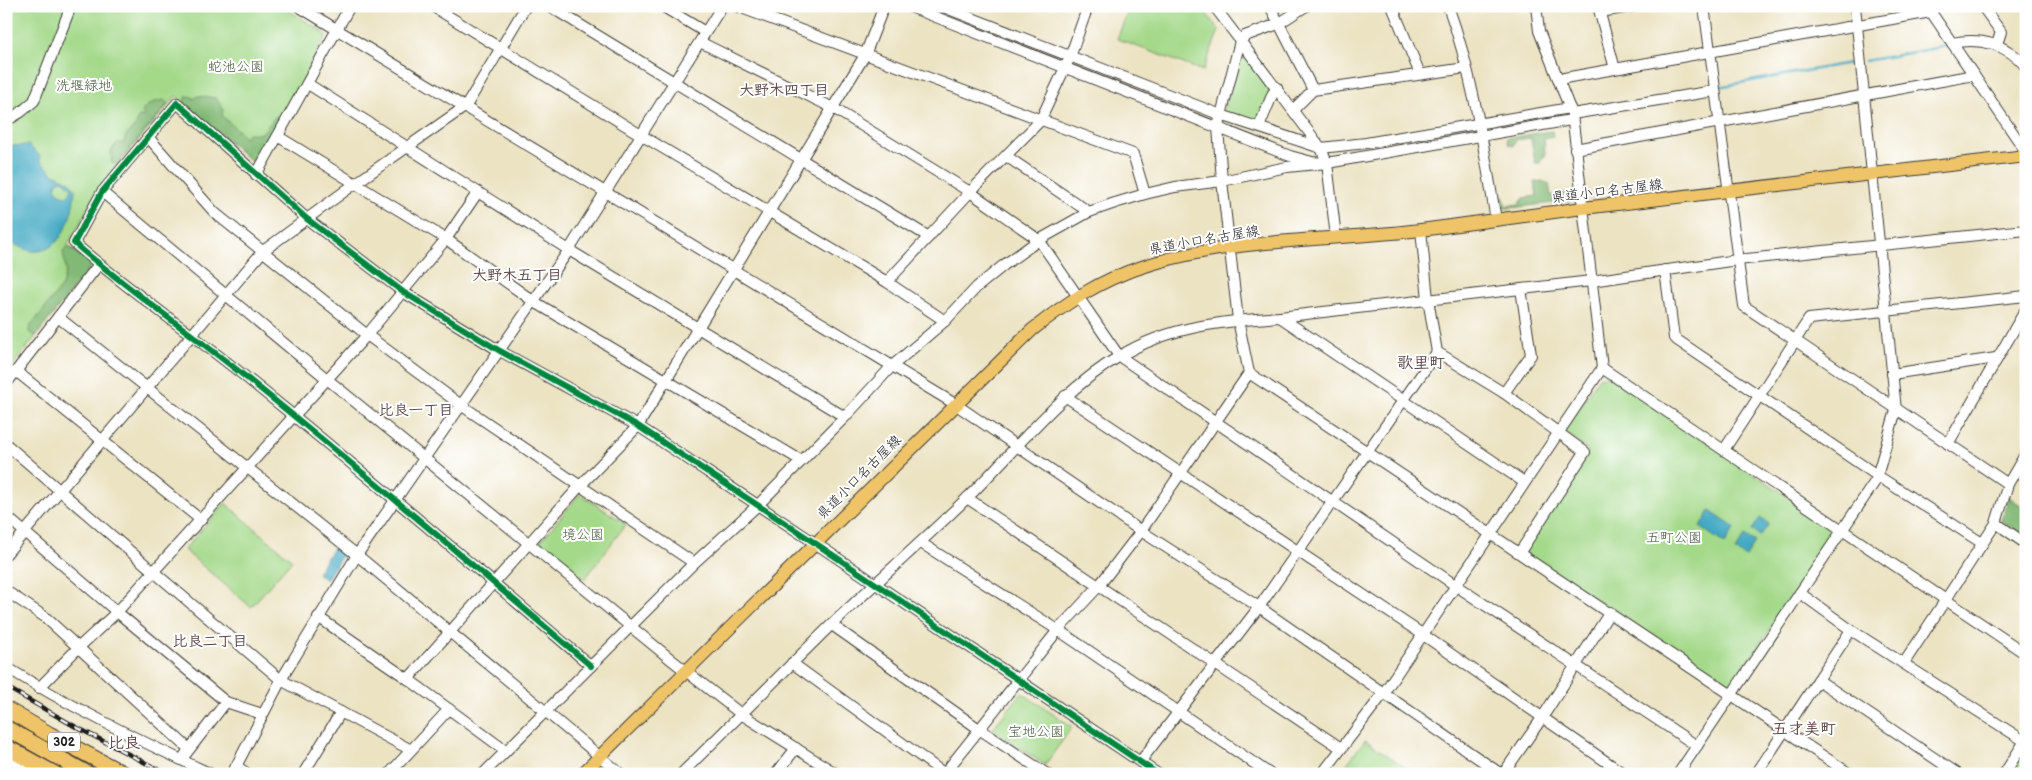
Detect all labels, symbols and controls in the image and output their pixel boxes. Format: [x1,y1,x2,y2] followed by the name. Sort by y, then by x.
[208,58,264,75] park label: 蛇池公園
[56,77,112,94] park label: 洗堰緑地
[739,81,829,100] district label: 大野木四丁目
[1550,176,1664,206] street label: 県道小口名古屋線
[1147,222,1261,258] street label: 県道小口名古屋線
[472,266,562,285] district label: 大野木五丁目
[1397,354,1445,373] district label: 歌里町
[378,401,454,420] district label: 比良一丁目
[813,431,905,523] street label: 県道小口名古屋線
[562,526,604,543] park label: 境公園
[1646,529,1702,546] park label: 五町公園
[172,632,248,651] district label: 比良二丁目
[1772,720,1836,739] district label: 五才美町
[1008,723,1064,740] park label: 宝地公園
[48,732,80,752] road number: 302
[108,734,140,753] district label: 比良

